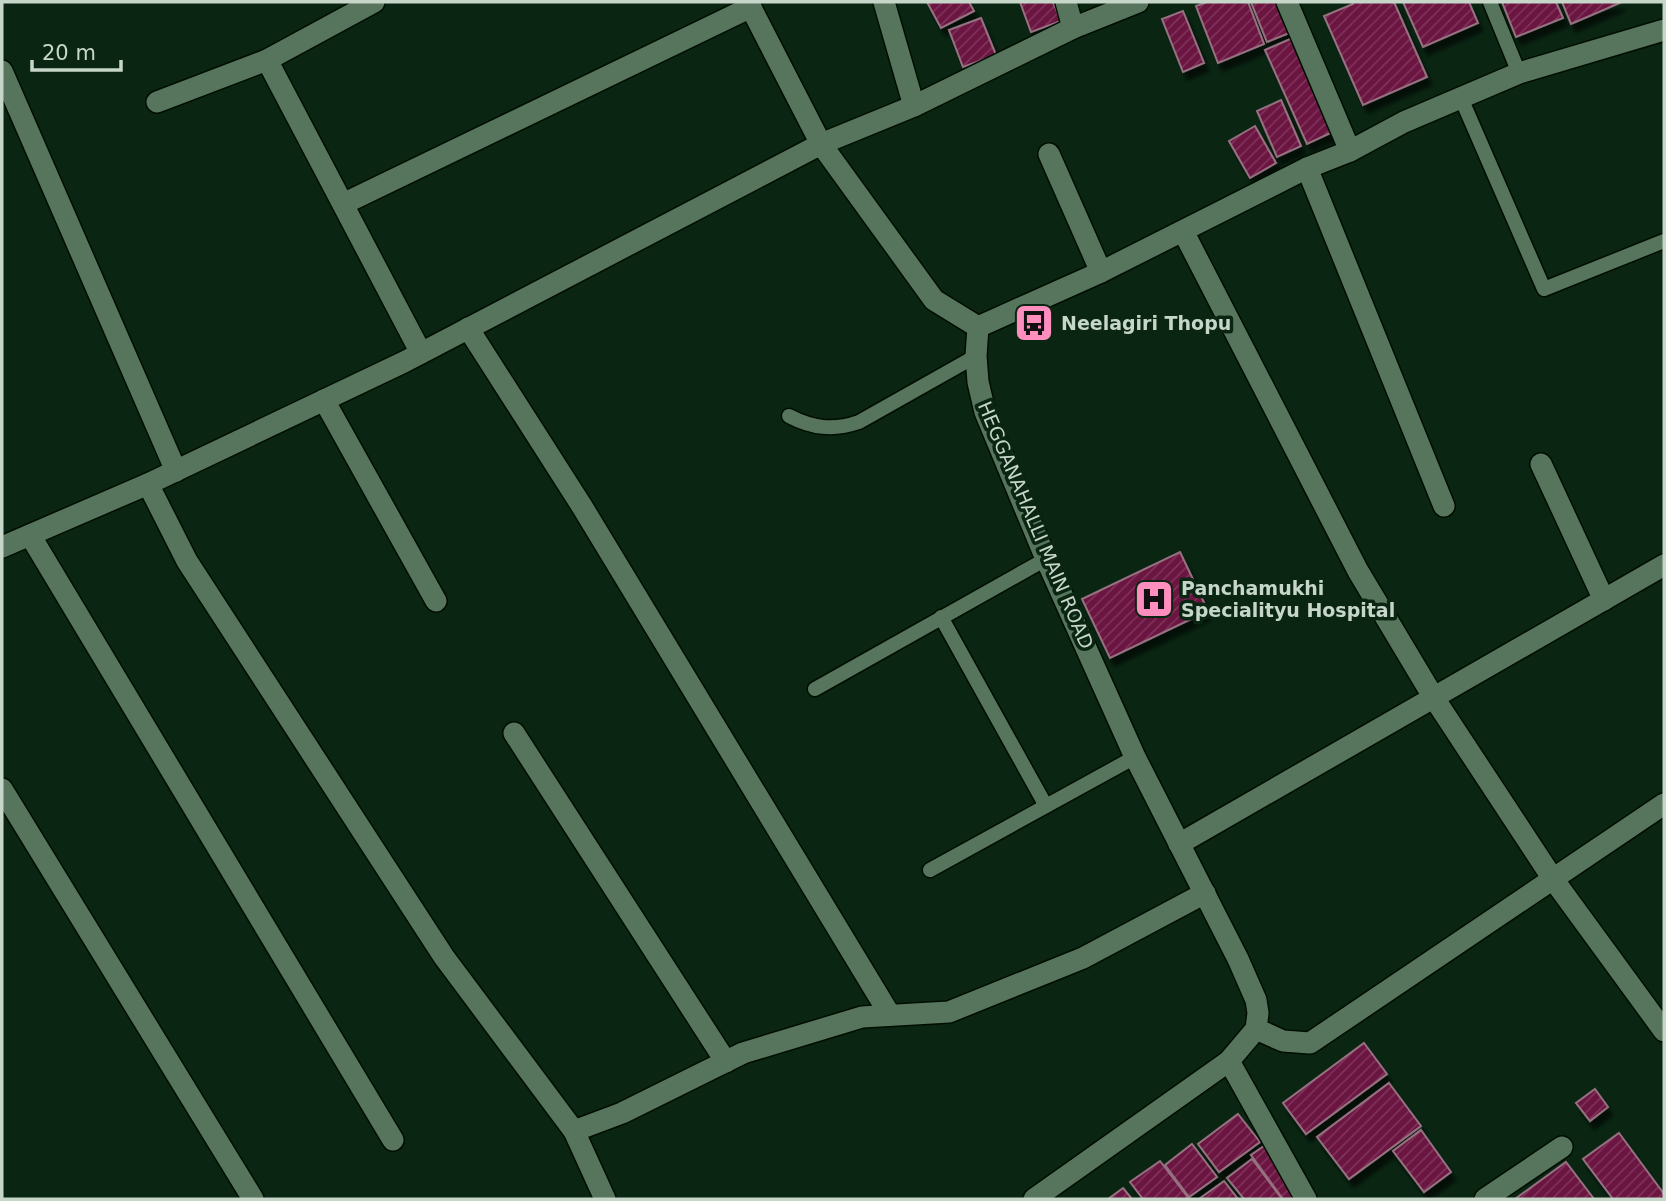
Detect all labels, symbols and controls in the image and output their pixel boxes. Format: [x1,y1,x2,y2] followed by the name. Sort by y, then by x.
[32,28,121,72] scale bar
[42,41,96,65] text: 20 m
[1013,302,1055,344] bus stop icon: Neelagiri Thopu
[1061,312,1231,334] place label: Neelagiri Thopu
[974,398,1098,652] street label: HEGGANAHALLI MAIN ROAD
[1181,577,1395,621] place label: Panchamukhi Specialityu Hospital
[1133,578,1175,620] hospital icon: Panchamukhi Specialityu Hospital

